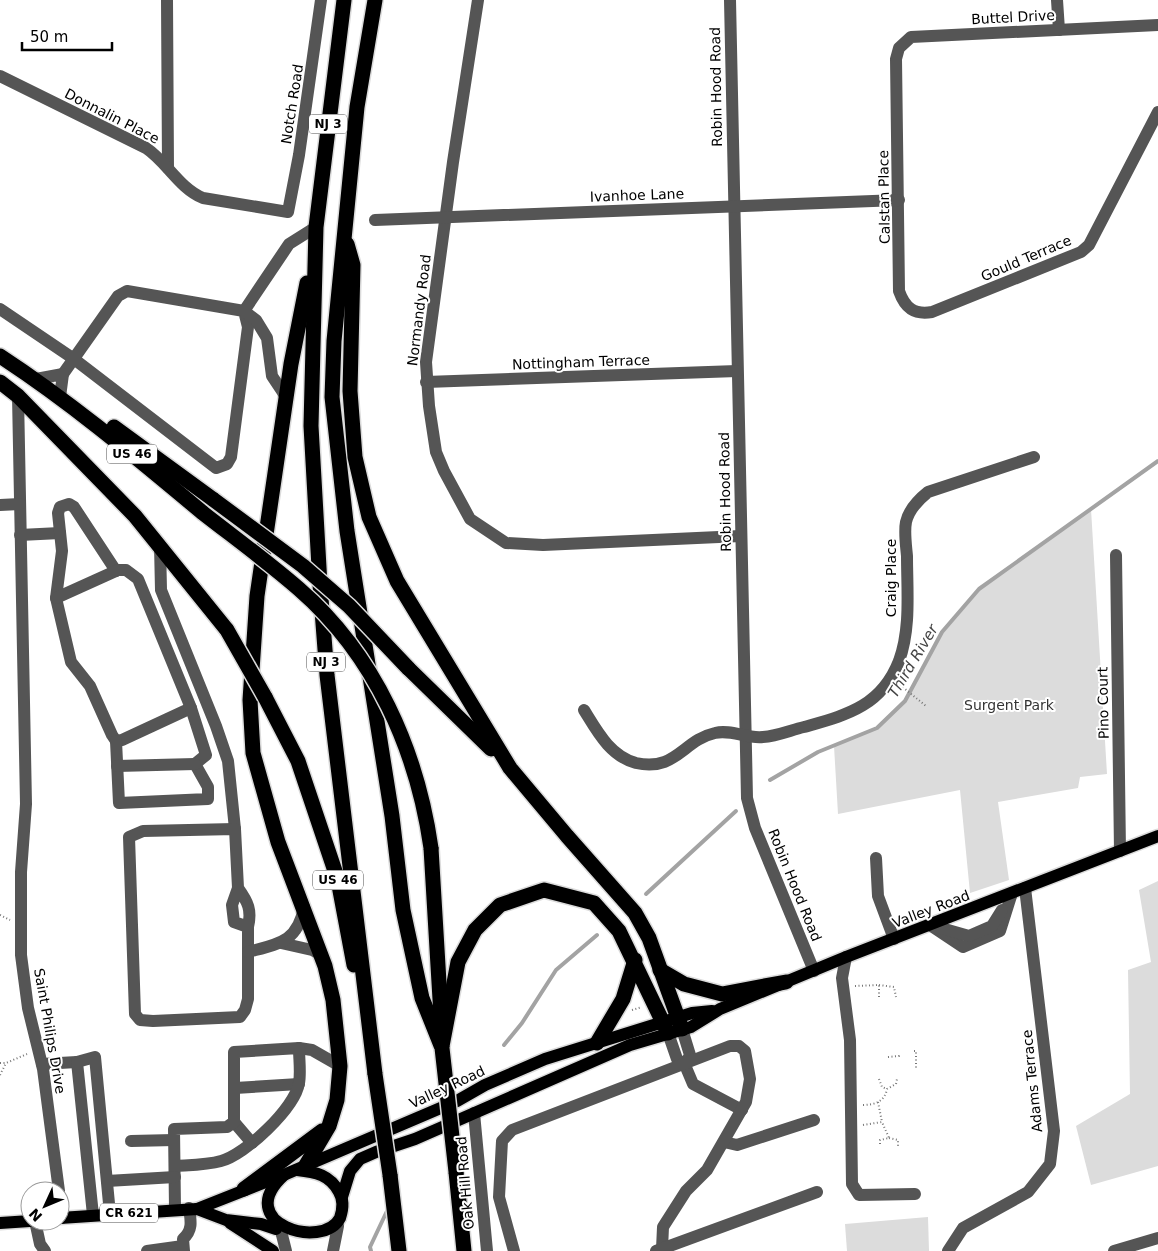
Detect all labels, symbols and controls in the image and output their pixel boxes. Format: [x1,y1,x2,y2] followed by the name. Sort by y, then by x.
[971,7,1055,27] street label: Buttel Drive
[22,20,112,52] scale bar
[707,27,725,147] street label: Robin Hood Road
[30,28,68,46] text: 50 m
[278,63,306,145] street label: Notch Road
[62,85,162,147] street label: Donnalin Place
[309,115,347,134] road number: NJ 3
[875,150,893,244] street label: Calstan Place
[590,185,684,205] street label: Ivanhoe Lane
[978,232,1074,284] street label: Gould Terrace
[404,253,434,367] street label: Normandy Road
[512,352,650,372] street label: Nottingham Terrace
[716,432,734,552] street label: Robin Hood Road
[107,444,157,464] road number: US 46
[883,539,899,617] street label: Craig Place
[884,620,942,701] water label: Third River
[307,652,345,672] road number: NJ 3
[1094,666,1112,739] street label: Pino Court
[964,697,1055,713] park label: Surgent Park
[765,826,825,944] street label: Robin Hood Road
[313,870,363,890] road number: US 46
[890,887,972,931] street label: Valley Road
[31,967,69,1095] street label: Saint Philips Drive
[1019,1029,1045,1133] street label: Adams Terrace
[407,1063,487,1111] street label: Valley Road
[453,1136,477,1230] street label: Oak Hill Road
[20,1181,70,1231] north arrow
[100,1204,158,1222] road number: CR 621
[26,1205,45,1225] text: N

